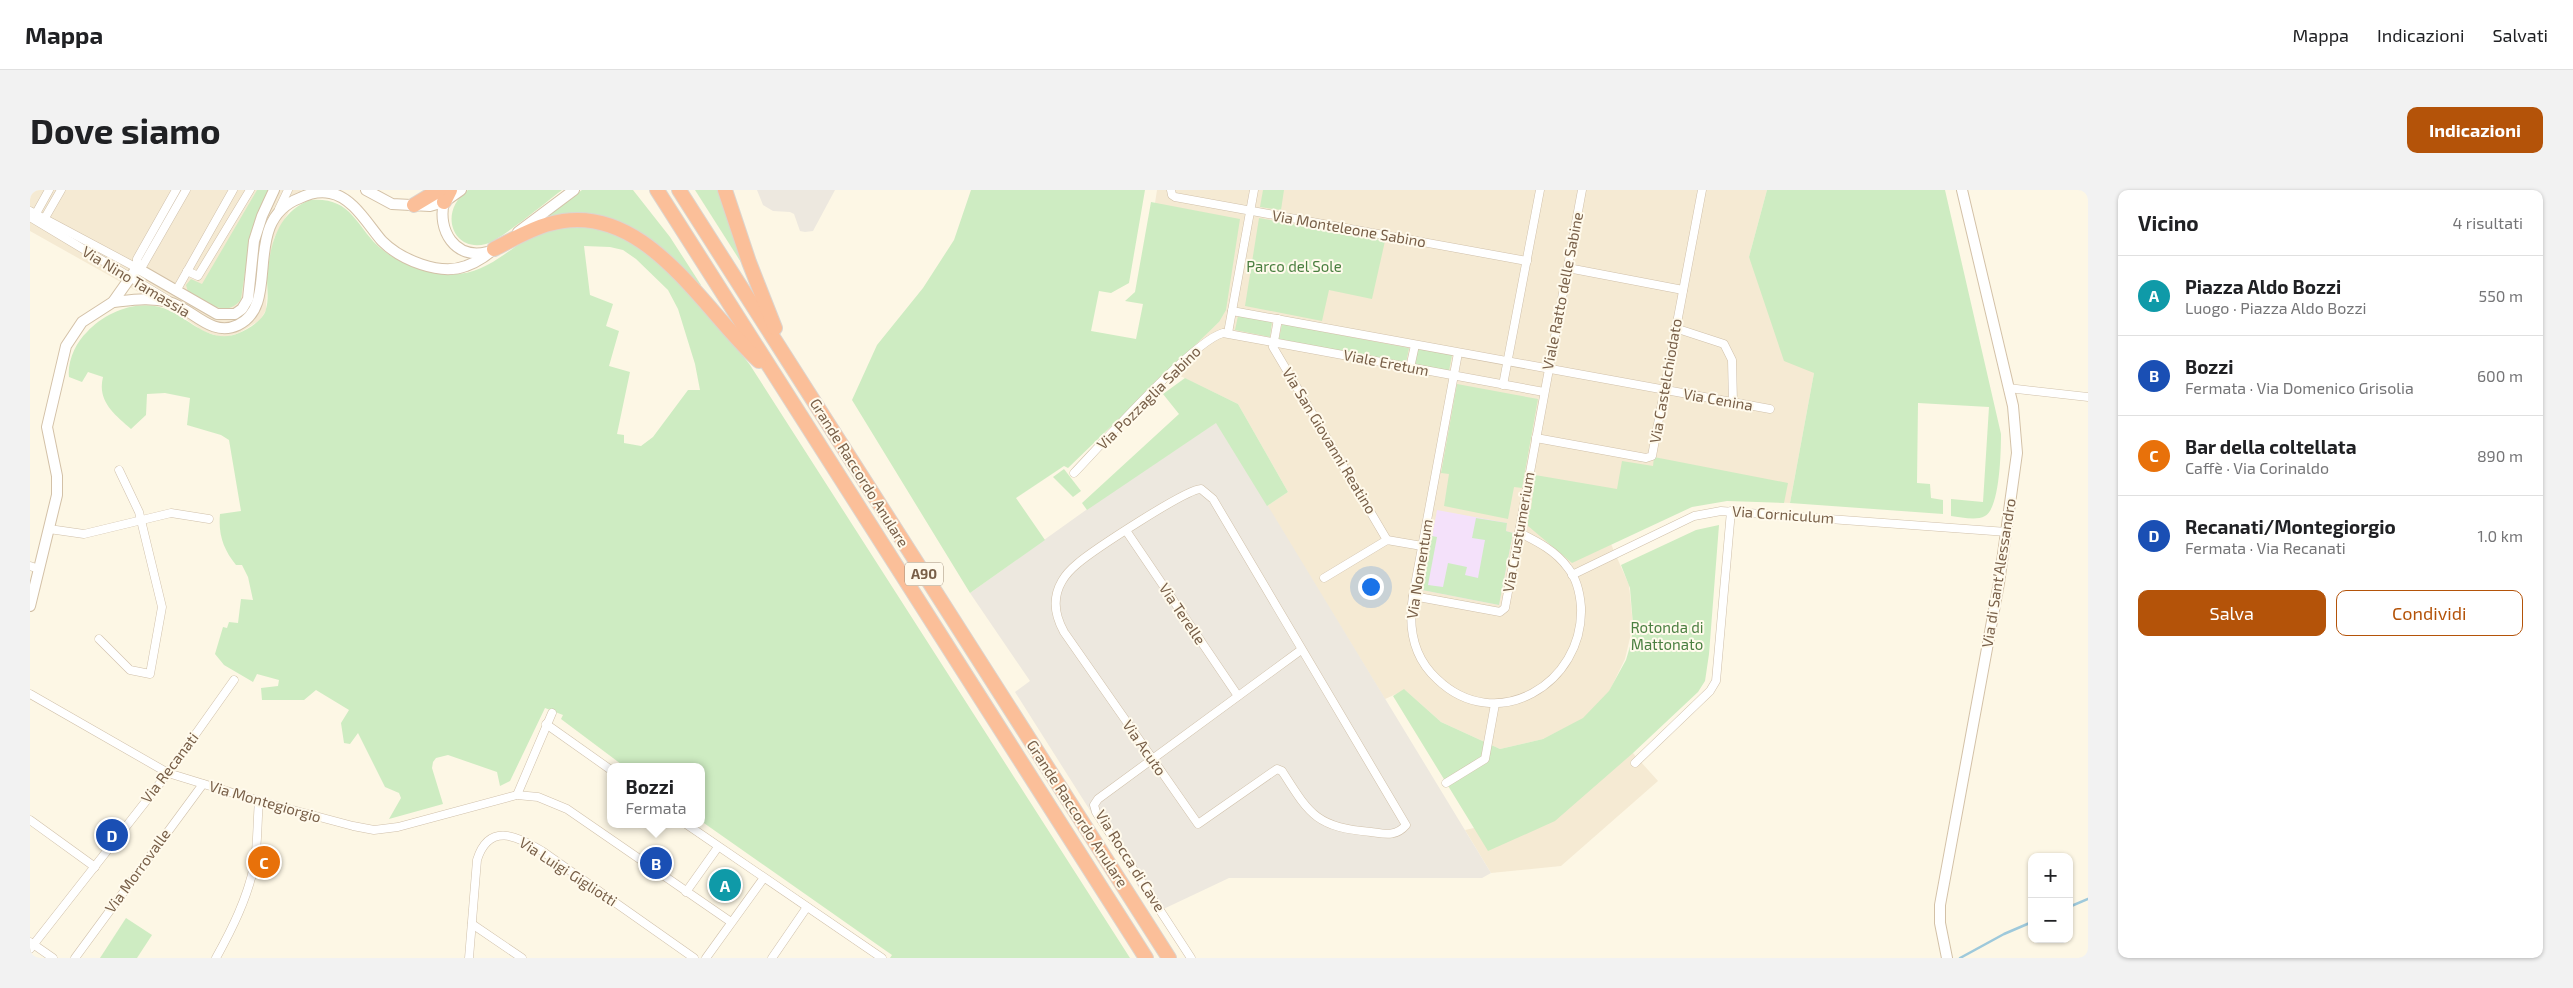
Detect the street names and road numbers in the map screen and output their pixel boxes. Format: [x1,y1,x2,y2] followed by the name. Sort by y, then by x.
[1271,206,1428,250] street label: Via Monteleone Sabino
[1538,210,1586,371] street label: Viale Ratto delle Sabine
[79,242,194,321] street label: Via Nino Tamassia
[1645,317,1685,445] street label: Via Castelchiodato
[1093,342,1204,453] street label: Via Pozzaglia Sabino
[1342,345,1430,379] street label: Viale Eretum
[1279,364,1381,517] street label: Via San Giovanni Reatino
[1682,384,1754,414] street label: Via Cenina
[807,395,913,550] street label: Grande Raccordo Anulare
[1499,470,1537,593] street label: Via Crustumerium
[1977,497,2019,649] street label: Via di Sant'Alessandro
[1732,501,1835,527] street label: Via Corniculum
[1402,518,1436,620] street label: Via Nomentum
[905,562,943,586] road number: A90
[1156,579,1210,648] street label: Via Terelle
[1119,716,1170,779] street label: Via Acuto
[137,729,202,806] street label: Via Recanati
[1023,736,1132,890] street label: Grande Raccordo Anulare
[207,776,323,826] street label: Via Montegiorgio
[1092,806,1169,915] street label: Via Rocca di Cave
[101,825,174,916] street label: Via Morrovalle
[516,833,621,910] street label: Via Luigi Gigliotti

